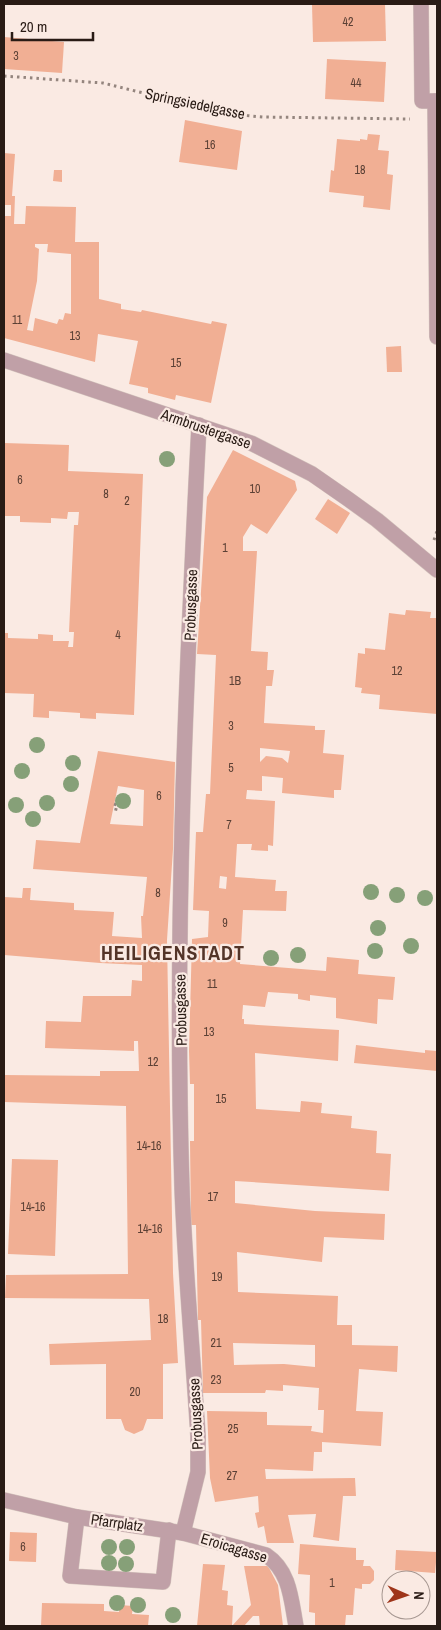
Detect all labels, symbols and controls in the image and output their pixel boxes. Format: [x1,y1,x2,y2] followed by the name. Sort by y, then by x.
[12,10,94,42] scale bar
[343,14,353,30] house number: 42
[20,16,47,37] text: 20 m
[13,48,19,64] house number: 3
[351,75,362,91] house number: 44
[143,83,247,124] street label: Springsiedelgasse
[205,137,215,153] house number: 16
[355,162,365,178] house number: 18
[12,312,23,328] house number: 11
[70,328,80,344] house number: 13
[171,355,182,371] house number: 15
[158,403,254,454] street label: Armbrustergasse
[17,472,23,488] house number: 6
[250,481,260,497] house number: 10
[103,486,109,502] house number: 8
[124,493,130,509] house number: 2
[222,540,228,556] house number: 1
[179,569,202,641] street label: Probusgasse
[115,627,121,643] house number: 4
[392,663,402,679] house number: 12
[229,673,241,689] house number: 1B
[228,718,234,734] house number: 3
[228,760,234,776] house number: 5
[156,788,162,804] house number: 6
[226,817,232,833] house number: 7
[155,885,161,901] house number: 8
[222,915,228,931] house number: 9
[101,939,245,966] district label: HEILIGENSTADT
[169,974,192,1046] street label: Probusgasse
[207,976,218,992] house number: 11
[204,1024,214,1040] house number: 13
[148,1054,158,1070] house number: 12
[216,1091,227,1107] house number: 15
[136,1138,162,1154] house number: 14-16
[208,1189,219,1205] house number: 17
[20,1199,46,1215] house number: 14-16
[137,1221,163,1237] house number: 14-16
[212,1269,222,1285] house number: 19
[158,1311,168,1327] house number: 18
[211,1335,222,1351] house number: 21
[211,1372,221,1388] house number: 23
[183,1377,208,1450] street label: Probusgasse
[130,1384,140,1400] house number: 20
[228,1421,239,1437] house number: 25
[227,1468,238,1484] house number: 27
[90,1508,145,1537] street label: Pfarrplatz
[198,1527,270,1568] street label: Eroicagasse
[20,1539,26,1555] house number: 6
[381,1570,431,1620] north arrow
[329,1575,335,1591] house number: 1
[410,1591,428,1600] text: N

